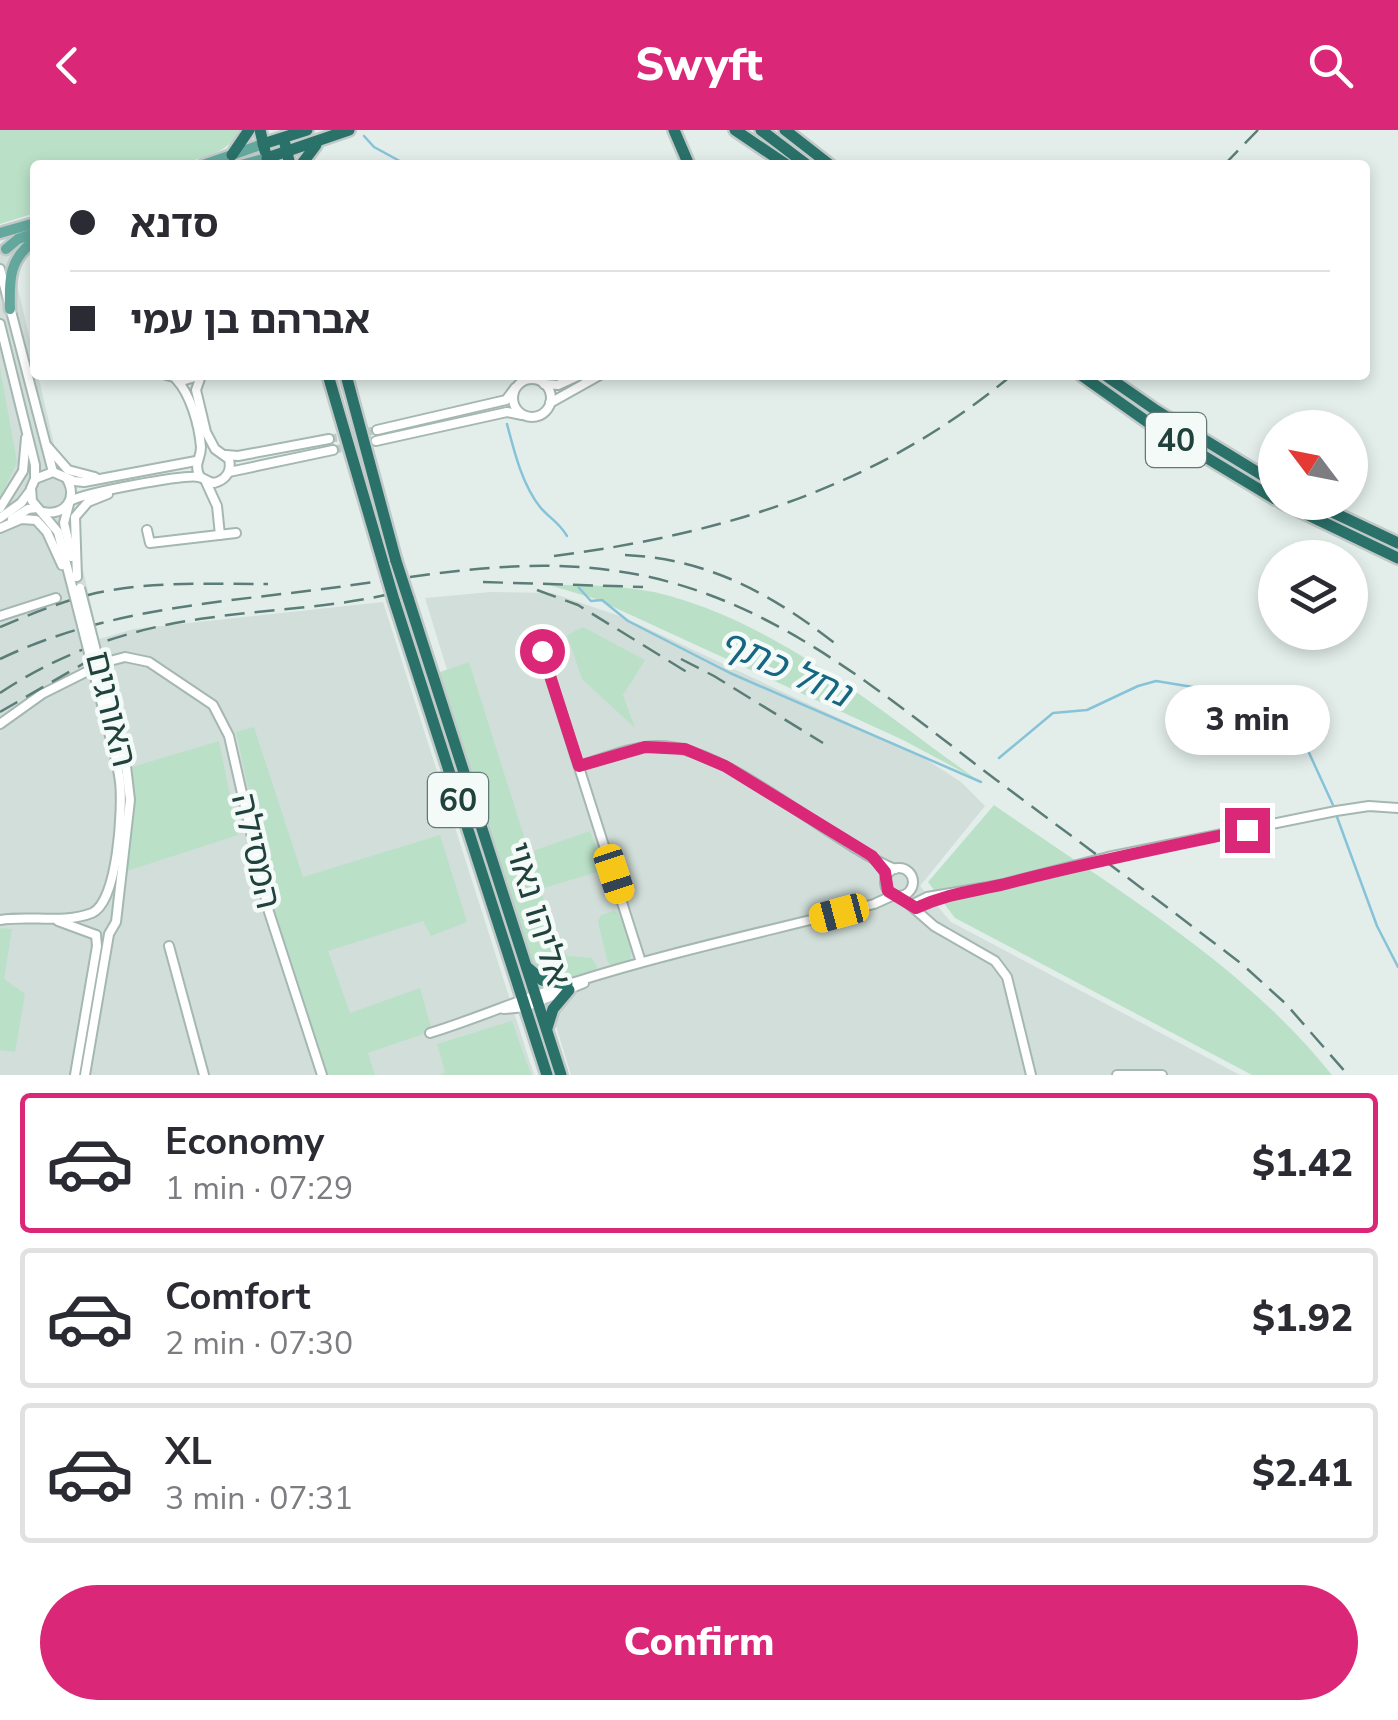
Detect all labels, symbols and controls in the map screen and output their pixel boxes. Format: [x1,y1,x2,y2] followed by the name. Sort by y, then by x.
[635,35,763,96] text: Swyft
[40,38,95,93] icon: back
[1303,38,1358,93] icon: search
[130,199,219,250] text: סדנא
[130,295,370,346] text: אברהם בן עמי
[1258,410,1368,520] north arrow
[1258,410,1368,650] map controls
[1146,413,1206,467] road number: 40
[1258,540,1368,650] button: layers
[711,617,861,720] water label: נחל כתף
[520,629,565,674] route start
[74,646,148,772] street label: האורגים
[1164,685,1330,755] callout: 3 min
[1205,698,1290,741] text: 3 min
[428,773,488,827] road number: 60
[220,789,292,913] street label: המסילה
[1225,808,1270,853] route end
[494,837,582,991] street label: אליהו נאוי
[590,841,638,907] car
[806,891,872,935] car
[165,1116,324,1167] text: Economy
[45,1118,135,1208] icon: car
[1252,1138,1353,1189] text: $1.42
[165,1167,353,1210] text: 1 min · 07:29
[165,1271,310,1322] text: Comfort
[45,1273,135,1363] icon: car
[1252,1293,1353,1344] text: $1.92
[165,1322,353,1365] text: 2 min · 07:30
[165,1426,212,1477] text: XL
[45,1428,135,1518] icon: car
[1252,1448,1353,1499] text: $2.41
[165,1477,353,1520] text: 3 min · 07:31
[40,1585,1358,1700] button: Confirm

